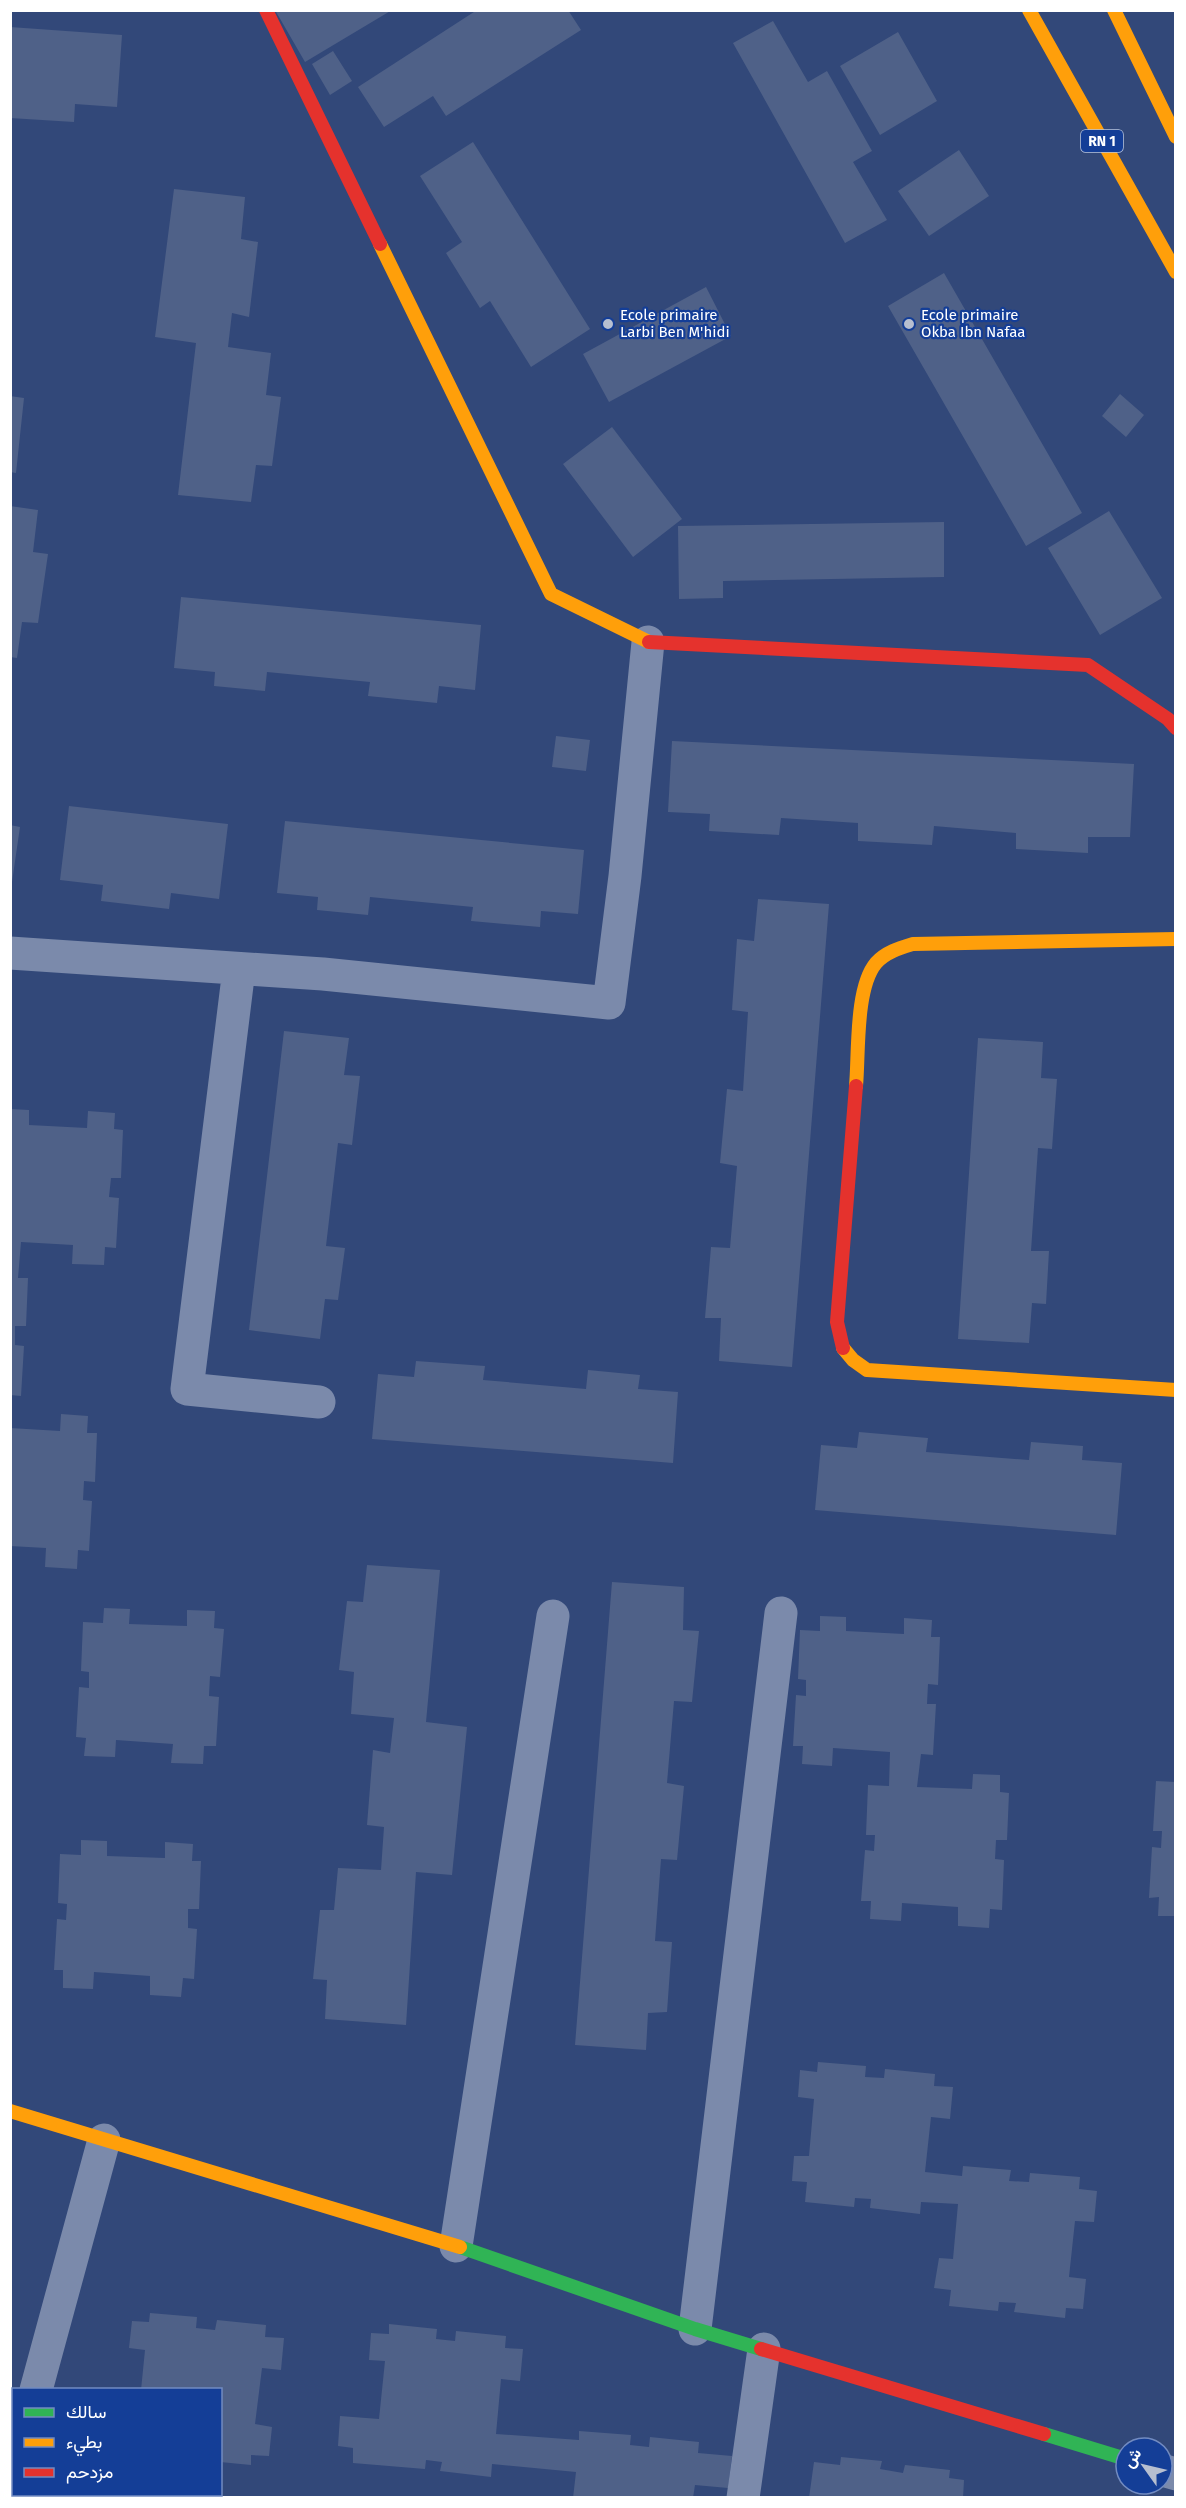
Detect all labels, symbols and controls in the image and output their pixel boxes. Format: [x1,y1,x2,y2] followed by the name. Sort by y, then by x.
[1081,130,1123,152] road number: RN 1
[620,306,730,341] place label: Ecole primaire Larbi Ben M'hidi
[921,306,1025,341] place label: Ecole primaire Okba Ibn Nafaa
[601,317,615,331] marker: Ecole primaire Larbi Ben M'hidi
[902,317,916,331] marker: Ecole primaire Okba Ibn Nafaa
[12,2388,222,2496] legend
[66,2401,106,2423] text: سالك
[66,2431,102,2457] text: بطيء
[1114,2436,1174,2496] north arrow
[1119,2445,1145,2471] text: ش
[66,2461,113,2484] text: مزدحم

